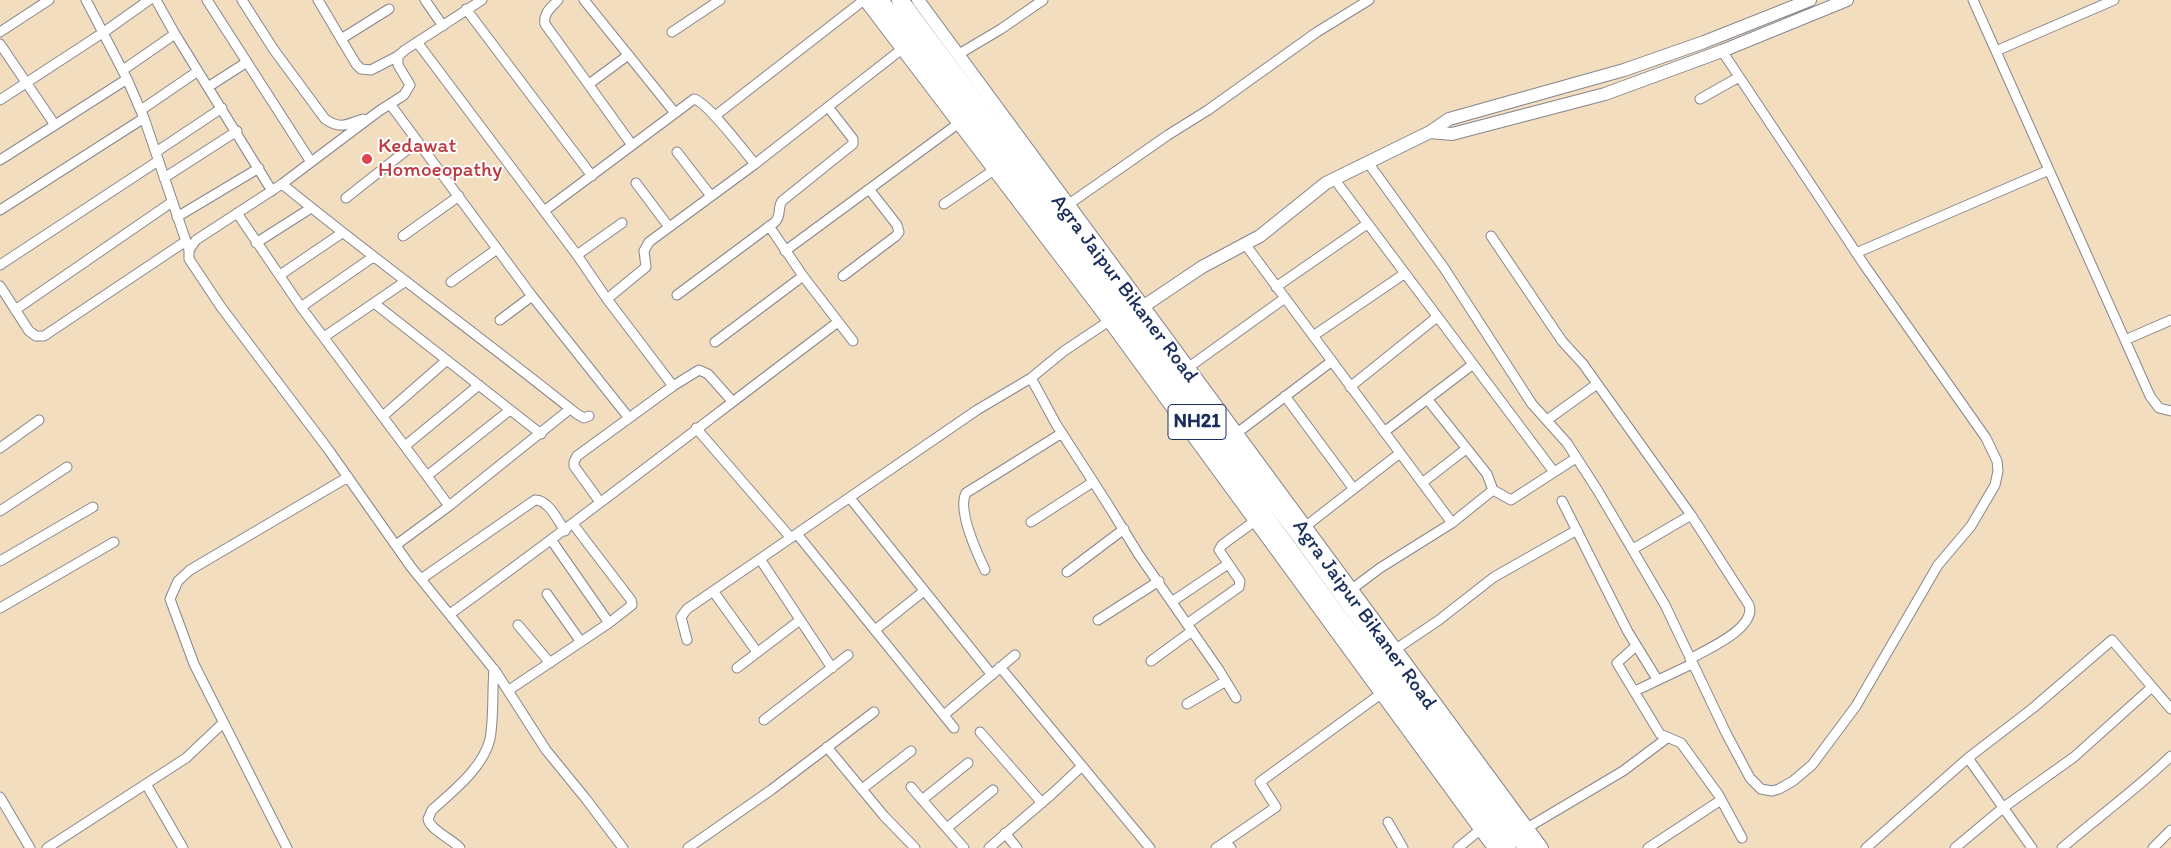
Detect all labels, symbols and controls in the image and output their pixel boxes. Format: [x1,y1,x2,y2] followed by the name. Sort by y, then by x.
[378,134,502,184] place label: Kedawat Homoeopathy
[360,152,374,166] marker: Kedawat Homoeopathy
[1045,190,1203,388] street label: Agra Jaipur Bikaner Road
[1168,404,1226,440] road number: NH21
[1286,515,1442,715] street label: Agra Jaipur Bikaner Road

